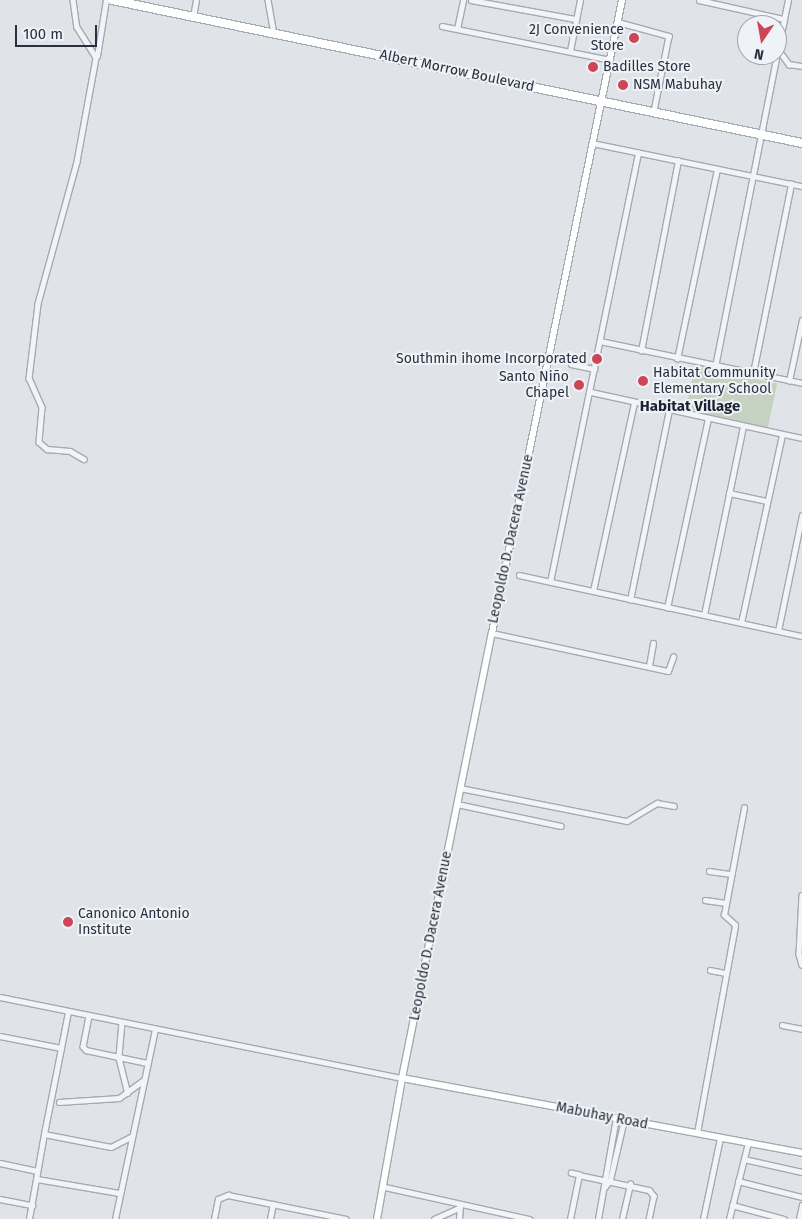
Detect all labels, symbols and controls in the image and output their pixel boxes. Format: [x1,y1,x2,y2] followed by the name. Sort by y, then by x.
[18,15,100,47] scale bar
[737,15,787,65] north arrow
[529,22,624,54] place label: 2J Convenience Store
[23,25,63,43] text: 100 m
[628,32,640,44] marker: 2J Convenience Store
[753,45,765,63] text: N
[378,46,536,96] street label: Albert Morrow Boulevard
[603,59,691,75] place label: Badilles Store
[587,61,599,73] marker: Badilles Store
[633,77,722,93] place label: NSM Mabuhay
[617,79,629,91] marker: NSM Mabuhay
[396,351,587,367] place label: Southmin ihome Incorporated
[591,353,603,365] marker: Southmin ihome Incorporated
[653,365,776,398] place label: Habitat Community Elementary School
[499,369,569,402] place label: Santo Niño Chapel
[637,375,649,387] marker: Habitat Community Elementary School
[573,379,585,391] marker: Santo Niño Chapel
[640,398,740,416] district label: Habitat Village
[485,453,537,625] street label: Leopoldo D. Dacera Avenue
[406,850,456,1022] street label: Leopoldo D. Dacera Avenue
[78,906,190,939] place label: Canonico Antonio Institute
[62,916,74,928] marker: Canonico Antonio Institute
[555,1099,649,1133] street label: Mabuhay Road

